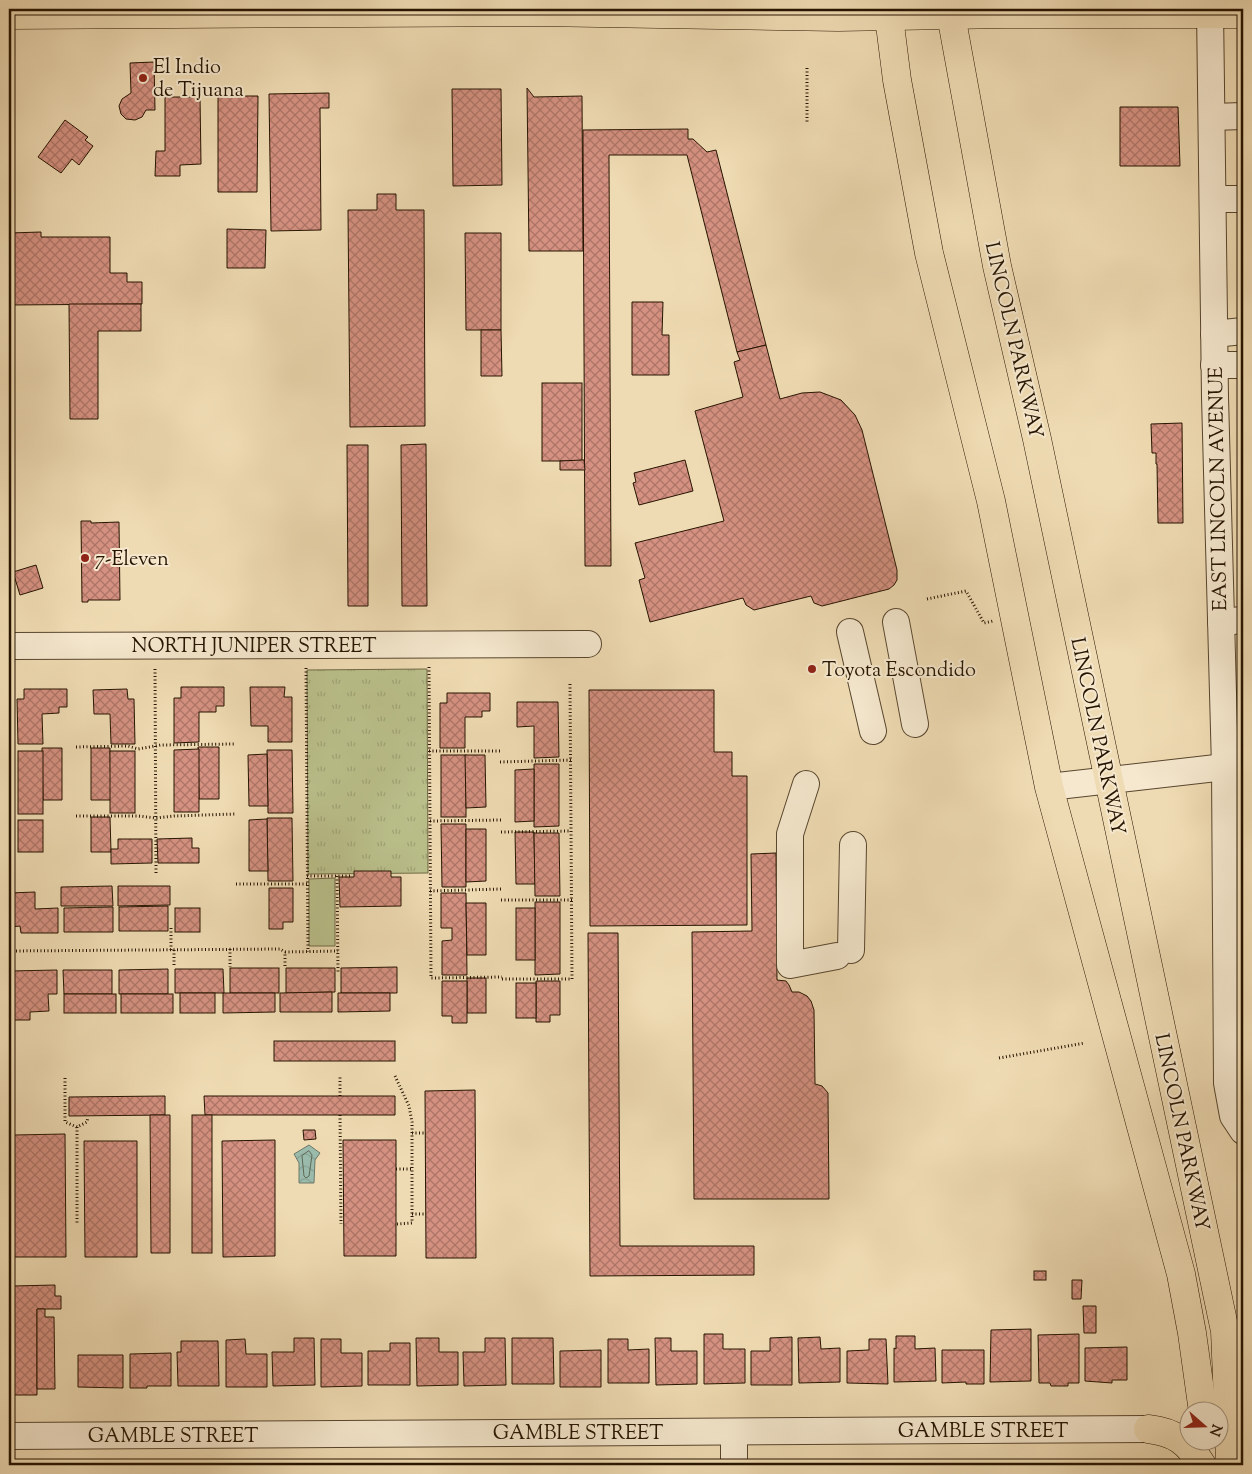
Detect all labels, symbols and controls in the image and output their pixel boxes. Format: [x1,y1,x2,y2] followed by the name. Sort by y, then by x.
[153,54,244,106] place label: El Indio de Tijuana
[137,72,149,84] marker: El Indio de Tijuana
[976,239,1049,442] street label: LINCOLN PARKWAY
[1203,367,1236,611] street label: EAST LINCOLN AVENUE
[95,546,169,575] place label: 7-Eleven
[79,552,91,564] marker: 7-Eleven
[132,633,376,662] street label: NORTH JUNIPER STREET
[1061,635,1132,838] street label: LINCOLN PARKWAY
[822,657,976,686] place label: Toyota Escondido
[806,663,818,675] marker: Toyota Escondido
[1145,1031,1216,1234] street label: LINCOLN PARKWAY
[1180,1402,1230,1452] north arrow
[898,1418,1068,1447] street label: GAMBLE STREET
[493,1420,663,1449] street label: GAMBLE STREET
[1203,1421,1226,1438] text: N
[88,1423,258,1452] street label: GAMBLE STREET

